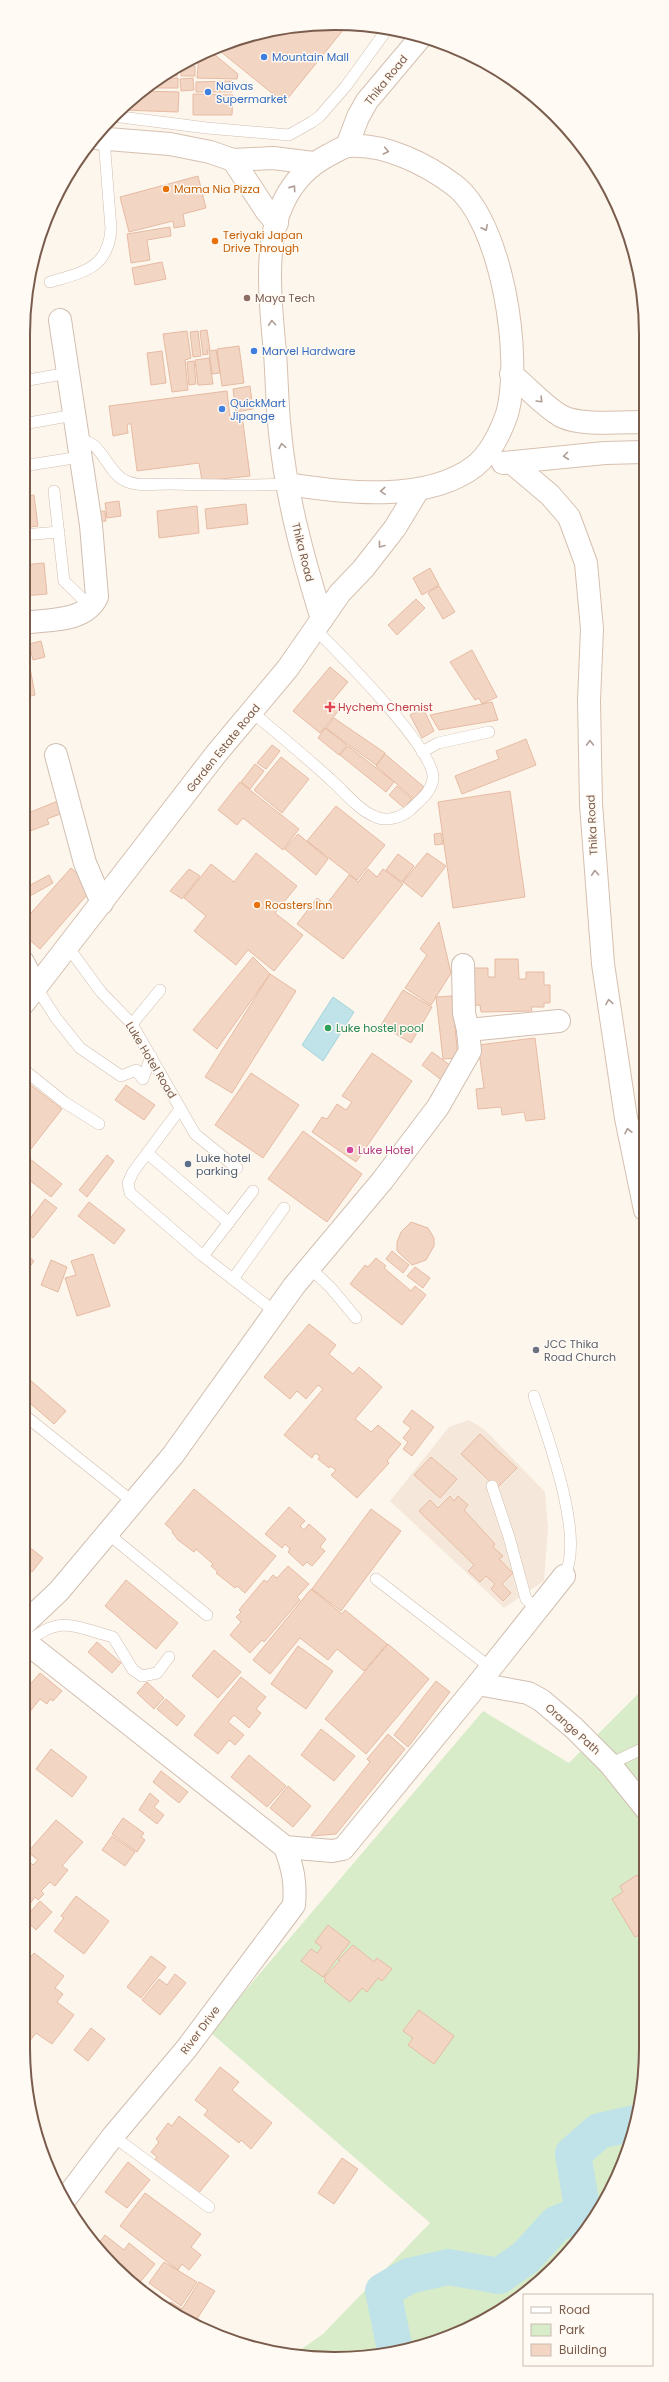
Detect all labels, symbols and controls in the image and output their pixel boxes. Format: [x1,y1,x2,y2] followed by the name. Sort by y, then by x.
[272,49,349,65] place label: Mountain Mall
[259,52,269,62] marker: Mountain Mall
[361,52,411,108] street label: Thika Road
[216,78,287,107] place label: Naivas Supermarket
[203,87,213,97] marker: Naivas Supermarket
[383,146,389,155] one-way arrow
[174,181,260,197] place label: Mama Nia Pizza
[161,184,171,194] marker: Mama Nia Pizza
[288,185,296,192] one-way arrow
[480,224,488,232] one-way arrow
[223,227,303,256] place label: Teriyaki Japan Drive Through
[210,236,220,246] marker: Teriyaki Japan Drive Through
[255,290,315,306] place label: Maya Tech
[242,293,252,303] marker: Maya Tech
[268,320,277,326] one-way arrow
[262,343,356,359] place label: Marvel Hardware
[249,346,259,356] marker: Marvel Hardware
[230,395,286,424] place label: QuickMart Jipange
[535,395,543,403] one-way arrow
[217,404,227,414] marker: QuickMart Jipange
[278,443,287,449] one-way arrow
[563,451,569,460] one-way arrow
[380,487,386,495] one-way arrow
[288,521,318,583] street label: Thika Road
[379,541,386,548] one-way arrow
[338,699,433,715] place label: Hychem Chemist
[182,700,264,796] street label: Garden Estate Road
[325,702,335,712] marker: Hychem Chemist
[585,740,594,746] one-way arrow
[582,794,602,856] street label: Thika Road
[591,870,600,876] one-way arrow
[265,897,332,913] place label: Roasters Inn
[252,900,262,910] marker: Roasters Inn
[605,999,614,1005] one-way arrow
[122,1019,180,1101] street label: Luke Hotel Road
[336,1020,424,1036] place label: Luke hostel pool
[323,1023,333,1033] marker: Luke hostel pool
[625,1128,633,1134] one-way arrow
[358,1142,413,1158] place label: Luke Hotel
[345,1145,355,1155] marker: Luke Hotel
[196,1150,251,1179] place label: Luke hotel parking
[183,1159,193,1169] marker: Luke hotel parking
[544,1336,616,1365] place label: JCC Thika Road Church
[531,1345,541,1355] marker: JCC Thika Road Church
[542,1700,604,1758] street label: Orange Path
[176,2002,224,2058] street label: River Drive
[523,2294,653,2366] legend
[559,2301,590,2318] text: Road
[559,2321,586,2338] text: Park
[559,2341,607,2358] text: Building

